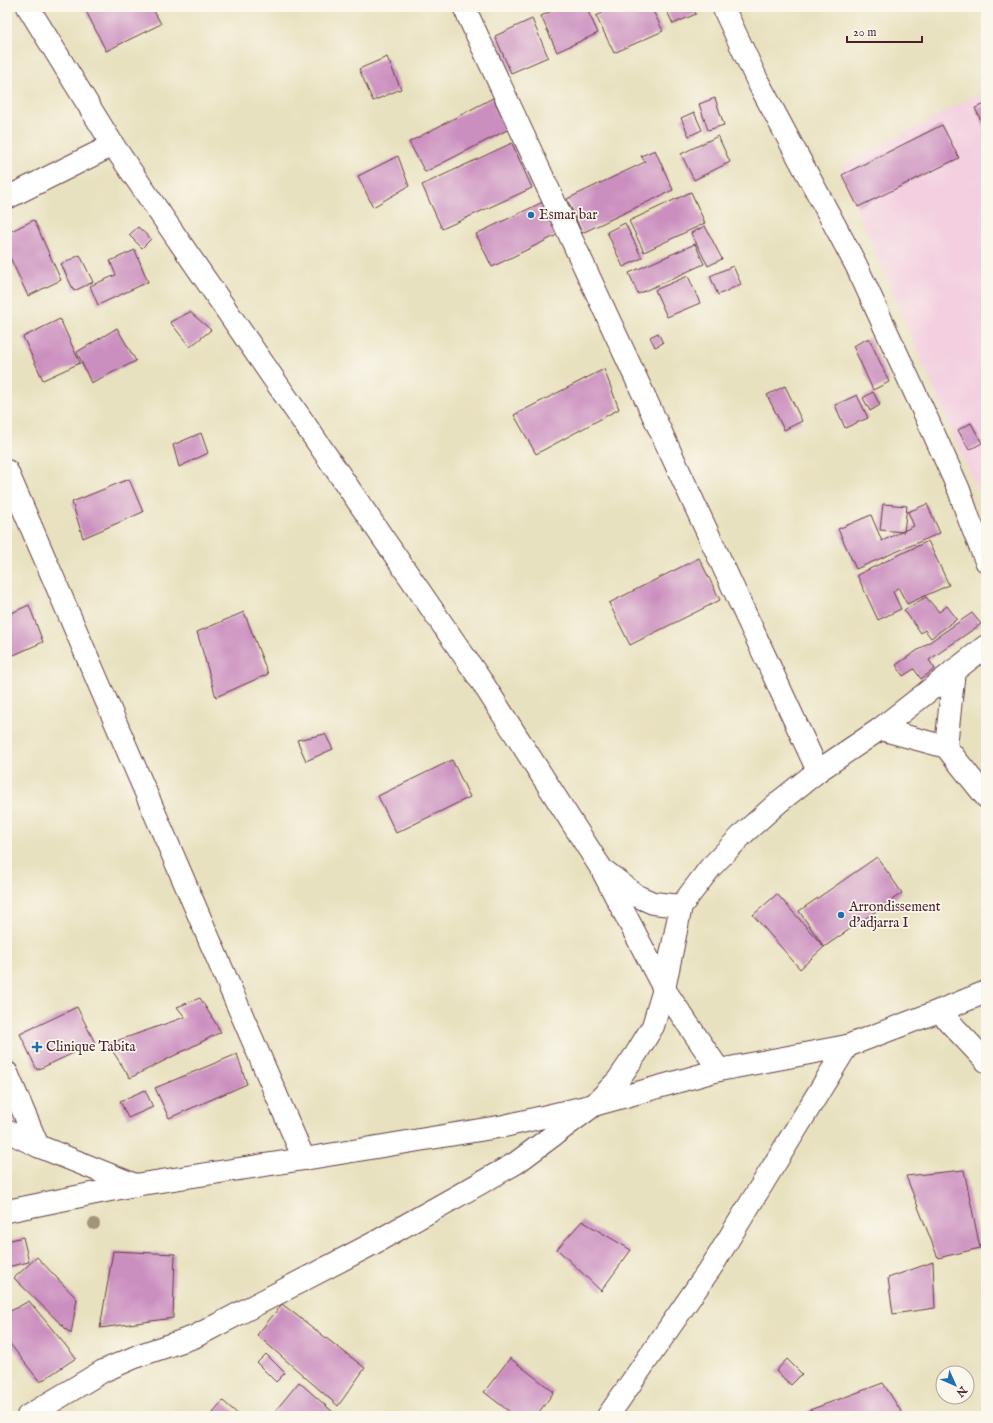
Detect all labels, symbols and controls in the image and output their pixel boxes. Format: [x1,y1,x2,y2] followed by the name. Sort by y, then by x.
[847,18,922,44] scale bar
[853,25,876,40] text: 20 m
[539,206,597,224] place label: Esmar bar
[526,210,536,220] marker: Esmar bar
[848,898,941,932] place label: Arrondissement d'adjarra I
[836,910,846,920] marker: Arrondissement d'adjarra I
[46,1038,137,1056] place label: Clinique Tabita
[31,1041,43,1053] marker: Clinique Tabita
[935,1365,975,1405] north arrow
[953,1382,970,1400] text: N

